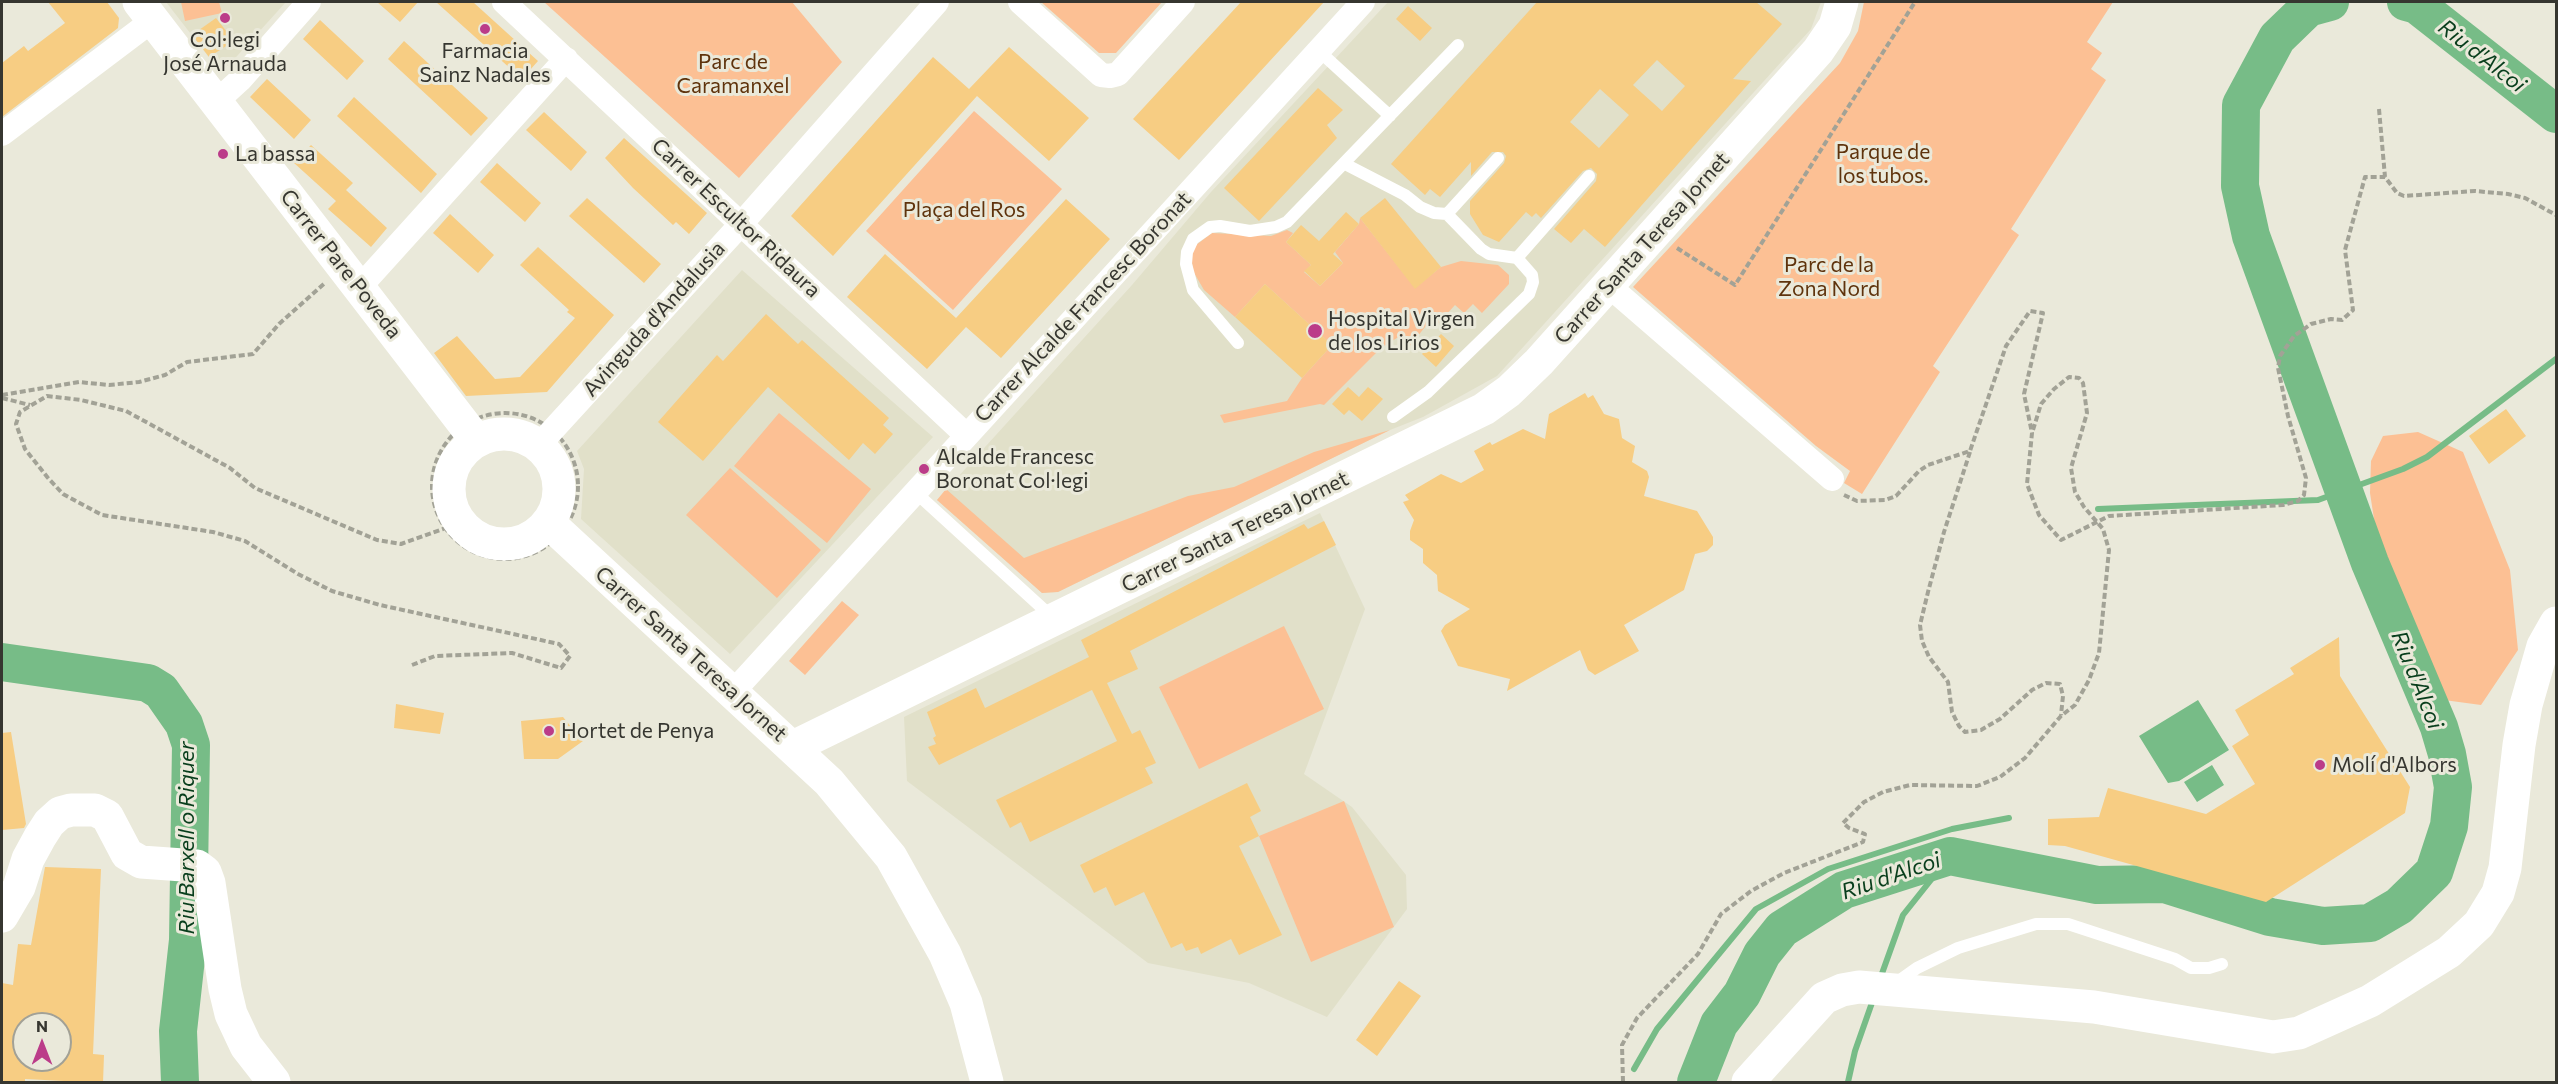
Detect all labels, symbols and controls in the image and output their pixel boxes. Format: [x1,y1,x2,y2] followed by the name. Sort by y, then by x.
[218,11,232,25] marker: Col·legi José Arnauda
[2433,14,2531,98] water label: Riu d'Alcoi
[478,22,492,36] marker: Farmacia Sainz Nadales
[163,27,287,77] place label: Col·legi José Arnauda
[419,38,551,88] place label: Farmacia Sainz Nadales
[677,49,789,99] park label: Parc de Caramanxel
[646,133,826,303] street label: Carrer Escultor Ridaura
[1836,139,1930,189] park label: Parque de los tubos.
[235,141,315,167] place label: La bassa
[216,147,230,161] marker: La bassa
[1549,147,1735,349] street label: Carrer Santa Teresa Jornet
[275,184,407,344] street label: Carrer Pare Poveda
[970,187,1196,427] street label: Carrer Alcalde Francesc Boronat
[903,197,1025,223] park label: Plaça del Ros
[578,236,730,402] street label: Avinguda d'Andalusia
[1778,252,1880,302] park label: Parc de la Zona Nord
[1328,306,1475,356] place label: Hospital Virgen de los Lirios
[1306,322,1324,340] marker: Hospital Virgen de los Lirios
[936,444,1094,494] place label: Alcalde Francesc Boronat Col·legi
[917,462,931,476] marker: Alcalde Francesc Boronat Col·legi
[1117,466,1353,598] street label: Carrer Santa Teresa Jornet
[590,561,792,747] street label: Carrer Santa Teresa Jornet
[2385,627,2449,733] water label: Riu d'Alcoi
[561,718,714,744] place label: Hortet de Penya
[542,724,556,738] marker: Hortet de Penya
[174,742,200,934] water label: Riu Barxell o Riquer
[2332,752,2457,778] place label: Molí d'Albors
[2313,758,2327,772] marker: Molí d'Albors
[1838,847,1944,905] water label: Riu d'Alcoi
[12,1012,72,1072] north arrow
[36,1016,48,1035] text: N

